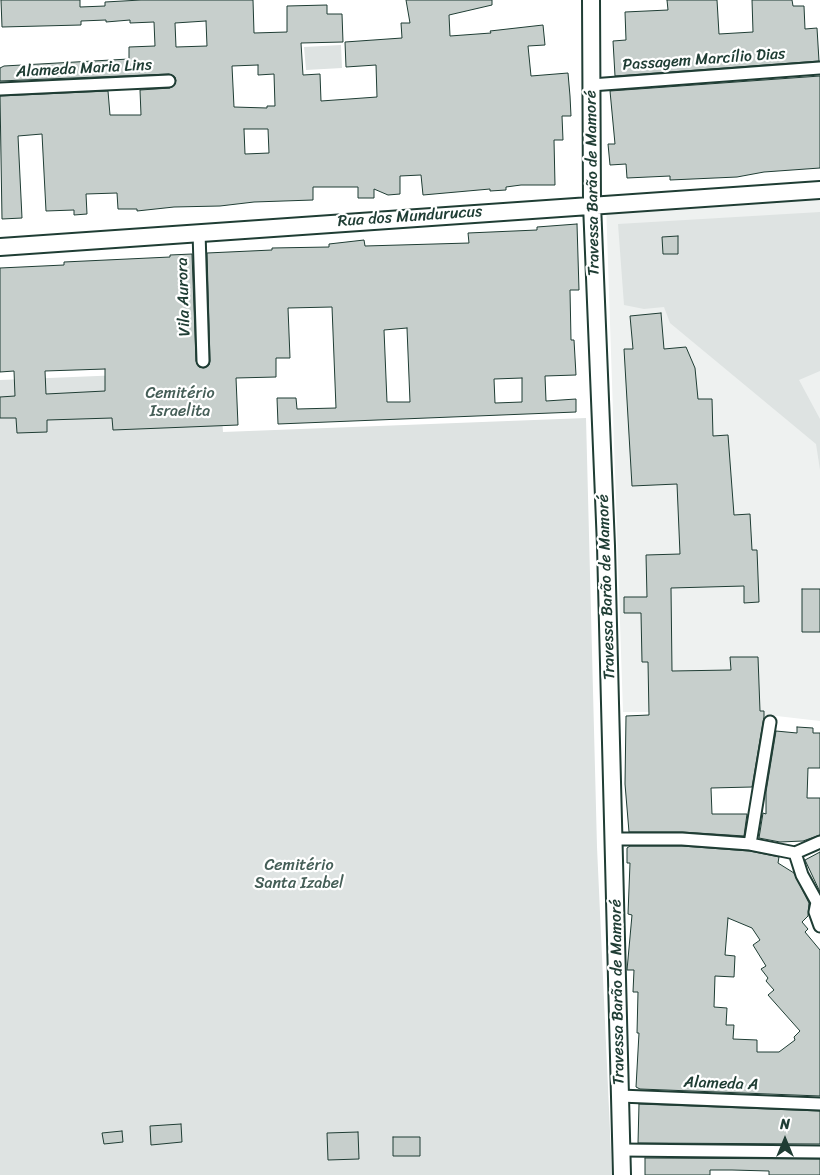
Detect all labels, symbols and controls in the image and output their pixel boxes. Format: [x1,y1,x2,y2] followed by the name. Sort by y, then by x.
[622,45,786,75] street label: Passagem Marcílio Dias
[15,56,153,82] street label: Alameda Maria Lins
[582,90,604,276] street label: Travessa Barão de Mamoré
[337,202,483,232] street label: Rua dos Mundurucus
[173,257,195,337] street label: Vila Aurora
[145,384,215,422] park label: Cemitério Israelita
[594,494,620,680] street label: Travessa Barão de Mamoré
[254,856,344,894] park label: Cemitério Santa Izabel
[607,899,629,1085] street label: Travessa Barão de Mamoré
[683,1073,759,1095] street label: Alameda A
[780,1112,790,1137] text: N
[760,1115,810,1165] north arrow

